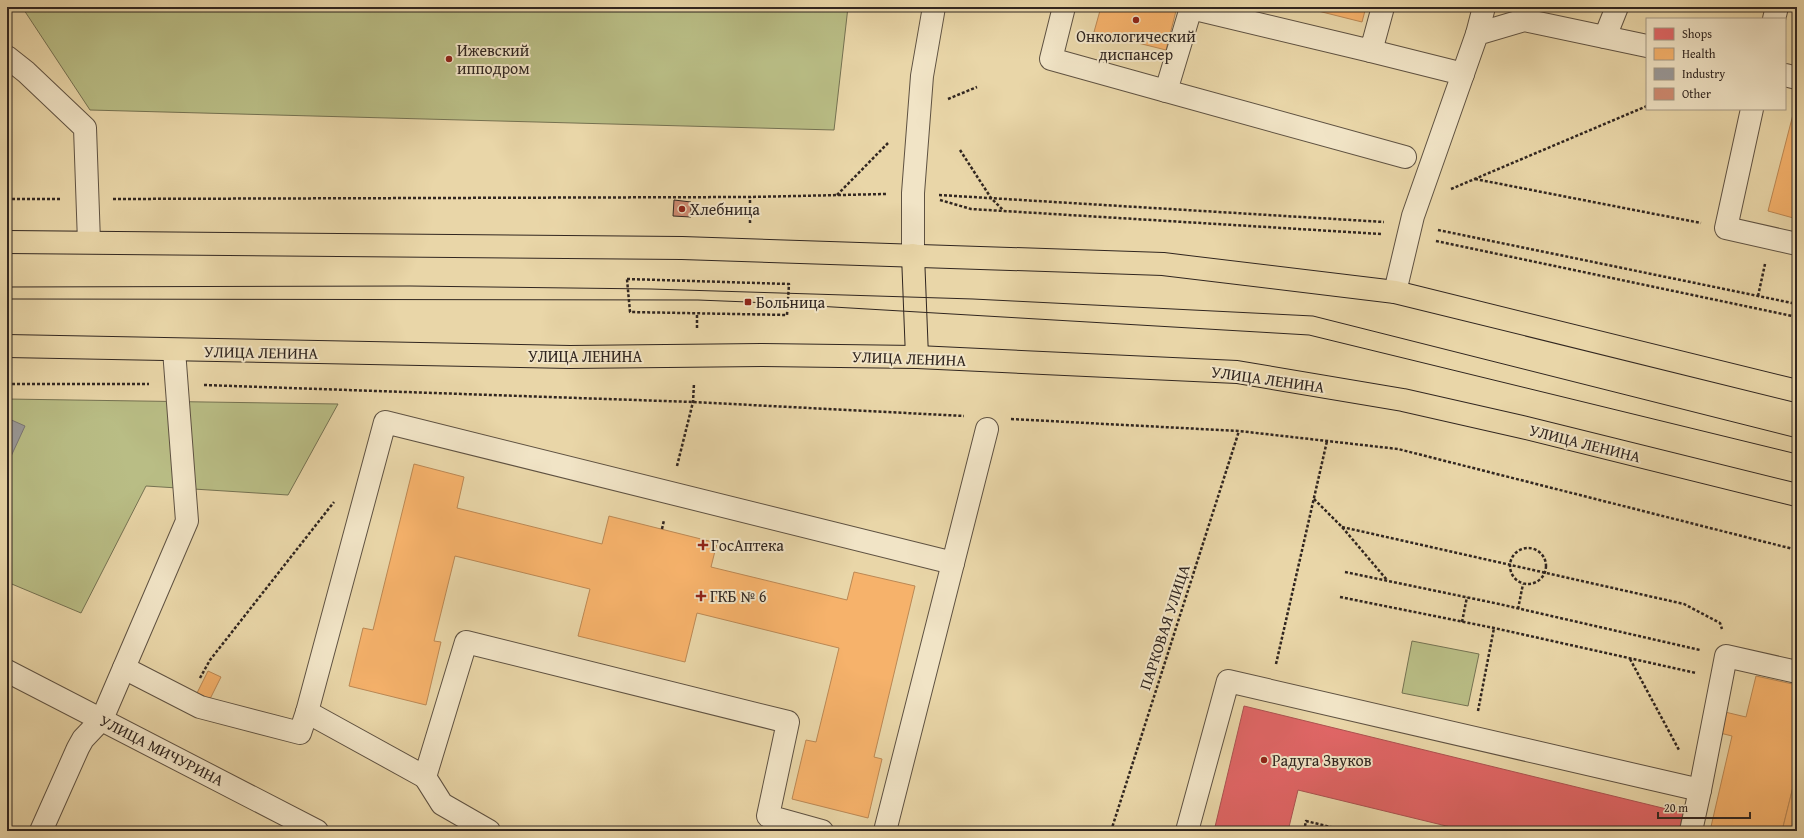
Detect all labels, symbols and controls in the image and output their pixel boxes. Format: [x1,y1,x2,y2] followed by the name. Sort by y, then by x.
[1131,15,1141,25] marker: Онкологический диспансер
[1646,18,1786,110] legend
[1076,24,1196,66] place label: Онкологический диспансер
[1682,25,1712,42] text: Shops
[457,38,530,80] place label: Ижевский ипподром
[1682,45,1716,62] text: Health
[444,54,454,64] marker: Ижевский ипподром
[1682,65,1725,82] text: Industry
[1682,85,1711,102] text: Other
[690,197,760,221] place label: Хлебница
[677,204,687,214] marker: Хлебница
[756,290,825,314] place label: Больница
[743,297,753,307] marker: Больница
[204,339,319,365] street label: УЛИЦА ЛЕНИНА
[528,344,642,368] street label: УЛИЦА ЛЕНИНА
[851,344,967,372] street label: УЛИЦА ЛЕНИНА
[1210,359,1327,399] street label: УЛИЦА ЛЕНИНА
[1527,418,1644,469] street label: УЛИЦА ЛЕНИНА
[711,533,784,557] place label: ГосАптека
[698,540,708,550] marker: ГосАптека
[1132,561,1196,693] street label: ПАРКОВАЯ УЛИЦА
[710,584,767,608] place label: ГКБ № 6
[695,590,707,602] marker: ГКБ № 6
[96,708,229,792] street label: УЛИЦА МИЧУРИНА
[1272,748,1372,772] place label: Радуга Звуков
[1259,755,1269,765] marker: Радуга Звуков
[1658,794,1750,820] scale bar
[1664,799,1688,816] text: 20 m

